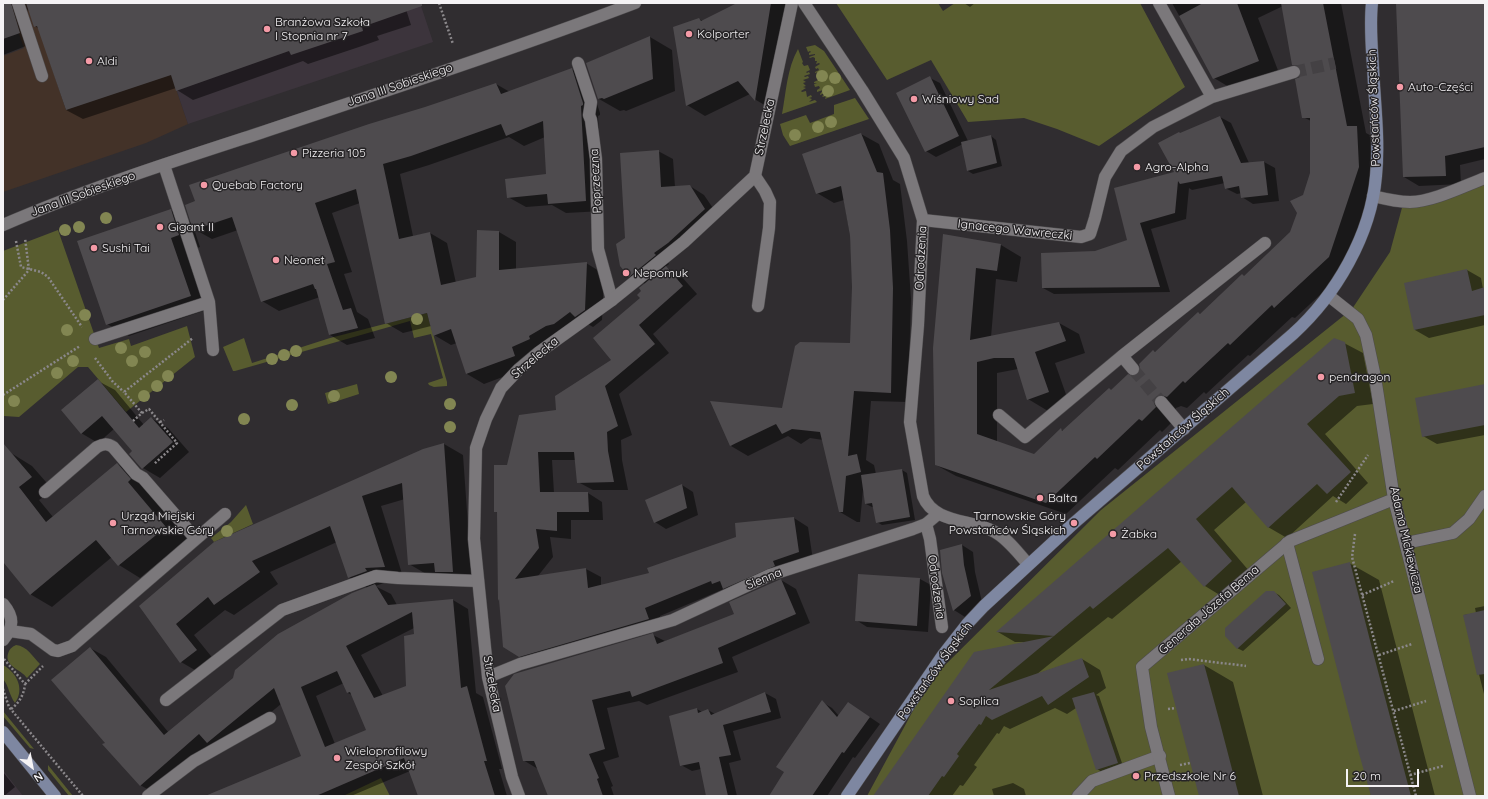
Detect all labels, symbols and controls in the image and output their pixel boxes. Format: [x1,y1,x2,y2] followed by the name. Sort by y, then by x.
[275,15,370,43] place label: Branżowa Szkoła I Stopnia nr 7
[262,24,272,34] marker: Branżowa Szkoła I Stopnia nr 7
[697,27,749,41] place label: Kolporter
[684,29,694,39] marker: Kolporter
[1365,49,1383,167] street label: Powstańców Śląskich
[97,54,117,68] place label: Aldi
[84,56,94,66] marker: Aldi
[345,60,455,110] street label: Jana III Sobieskiego
[1408,80,1473,94] place label: Auto-Części
[1395,82,1405,92] marker: Auto-Części
[922,92,999,106] place label: Wiśniowy Sad
[909,94,919,104] marker: Wiśniowy Sad
[752,98,778,156] street label: Strzelecka
[302,146,366,160] place label: Pizzeria 105
[289,148,299,158] marker: Pizzeria 105
[587,148,605,214] street label: Poprzeczna
[1145,160,1208,174] place label: Agro-Alpha
[1132,162,1142,172] marker: Agro-Alpha
[29,168,137,220] street label: Jana III Sobieskiego
[212,178,303,192] place label: Quebab Factory
[199,180,209,190] marker: Quebab Factory
[957,217,1073,243] street label: Ignacego Wawreczki
[168,220,214,234] place label: Gigant II
[155,222,165,232] marker: Gigant II
[912,225,930,291] street label: Odrodzenia
[102,241,150,255] place label: Sushi Tai
[89,243,99,253] marker: Sushi Tai
[284,253,325,267] place label: Neonet
[271,255,281,265] marker: Neonet
[634,266,688,280] place label: Nepomuk
[621,268,631,278] marker: Nepomuk
[508,334,562,382] street label: Strzelecka
[1329,370,1390,384] place label: pendragon
[1316,372,1326,382] marker: pendragon
[1134,385,1232,473] street label: Powstańców Śląskich
[1387,485,1425,595] street label: Adama Mickiewicza
[1048,491,1077,505] place label: Balta
[1035,493,1045,503] marker: Balta
[121,509,214,537] place label: Urząd Miejski Tarnowskie Góry
[949,509,1066,537] place label: Tarnowskie Góry Powstańców Śląskich
[108,518,118,528] marker: Urząd Miejski Tarnowskie Góry
[1069,518,1079,528] marker: Tarnowskie Góry Powstańców Śląskich
[1121,527,1157,541] place label: Żabka
[1108,529,1118,539] marker: Żabka
[924,554,948,620] street label: Odrodzenia
[1156,563,1262,657] street label: Generała Józefa Bema
[744,565,784,593] street label: Sienna
[895,619,975,723] street label: Powstańców Śląskich
[480,655,504,713] street label: Strzelecka
[959,694,999,708] place label: Soplica
[946,696,956,706] marker: Soplica
[345,744,427,772] place label: Wieloprofilowy Zespół Szkół
[12,747,52,787] north arrow
[332,753,342,763] marker: Wieloprofilowy Zespół Szkół
[1348,761,1421,787] scale bar
[1353,768,1381,783] text: 20 m
[31,769,46,785] text: N
[1144,769,1236,783] place label: Przedszkole Nr 6
[1131,771,1141,781] marker: Przedszkole Nr 6

